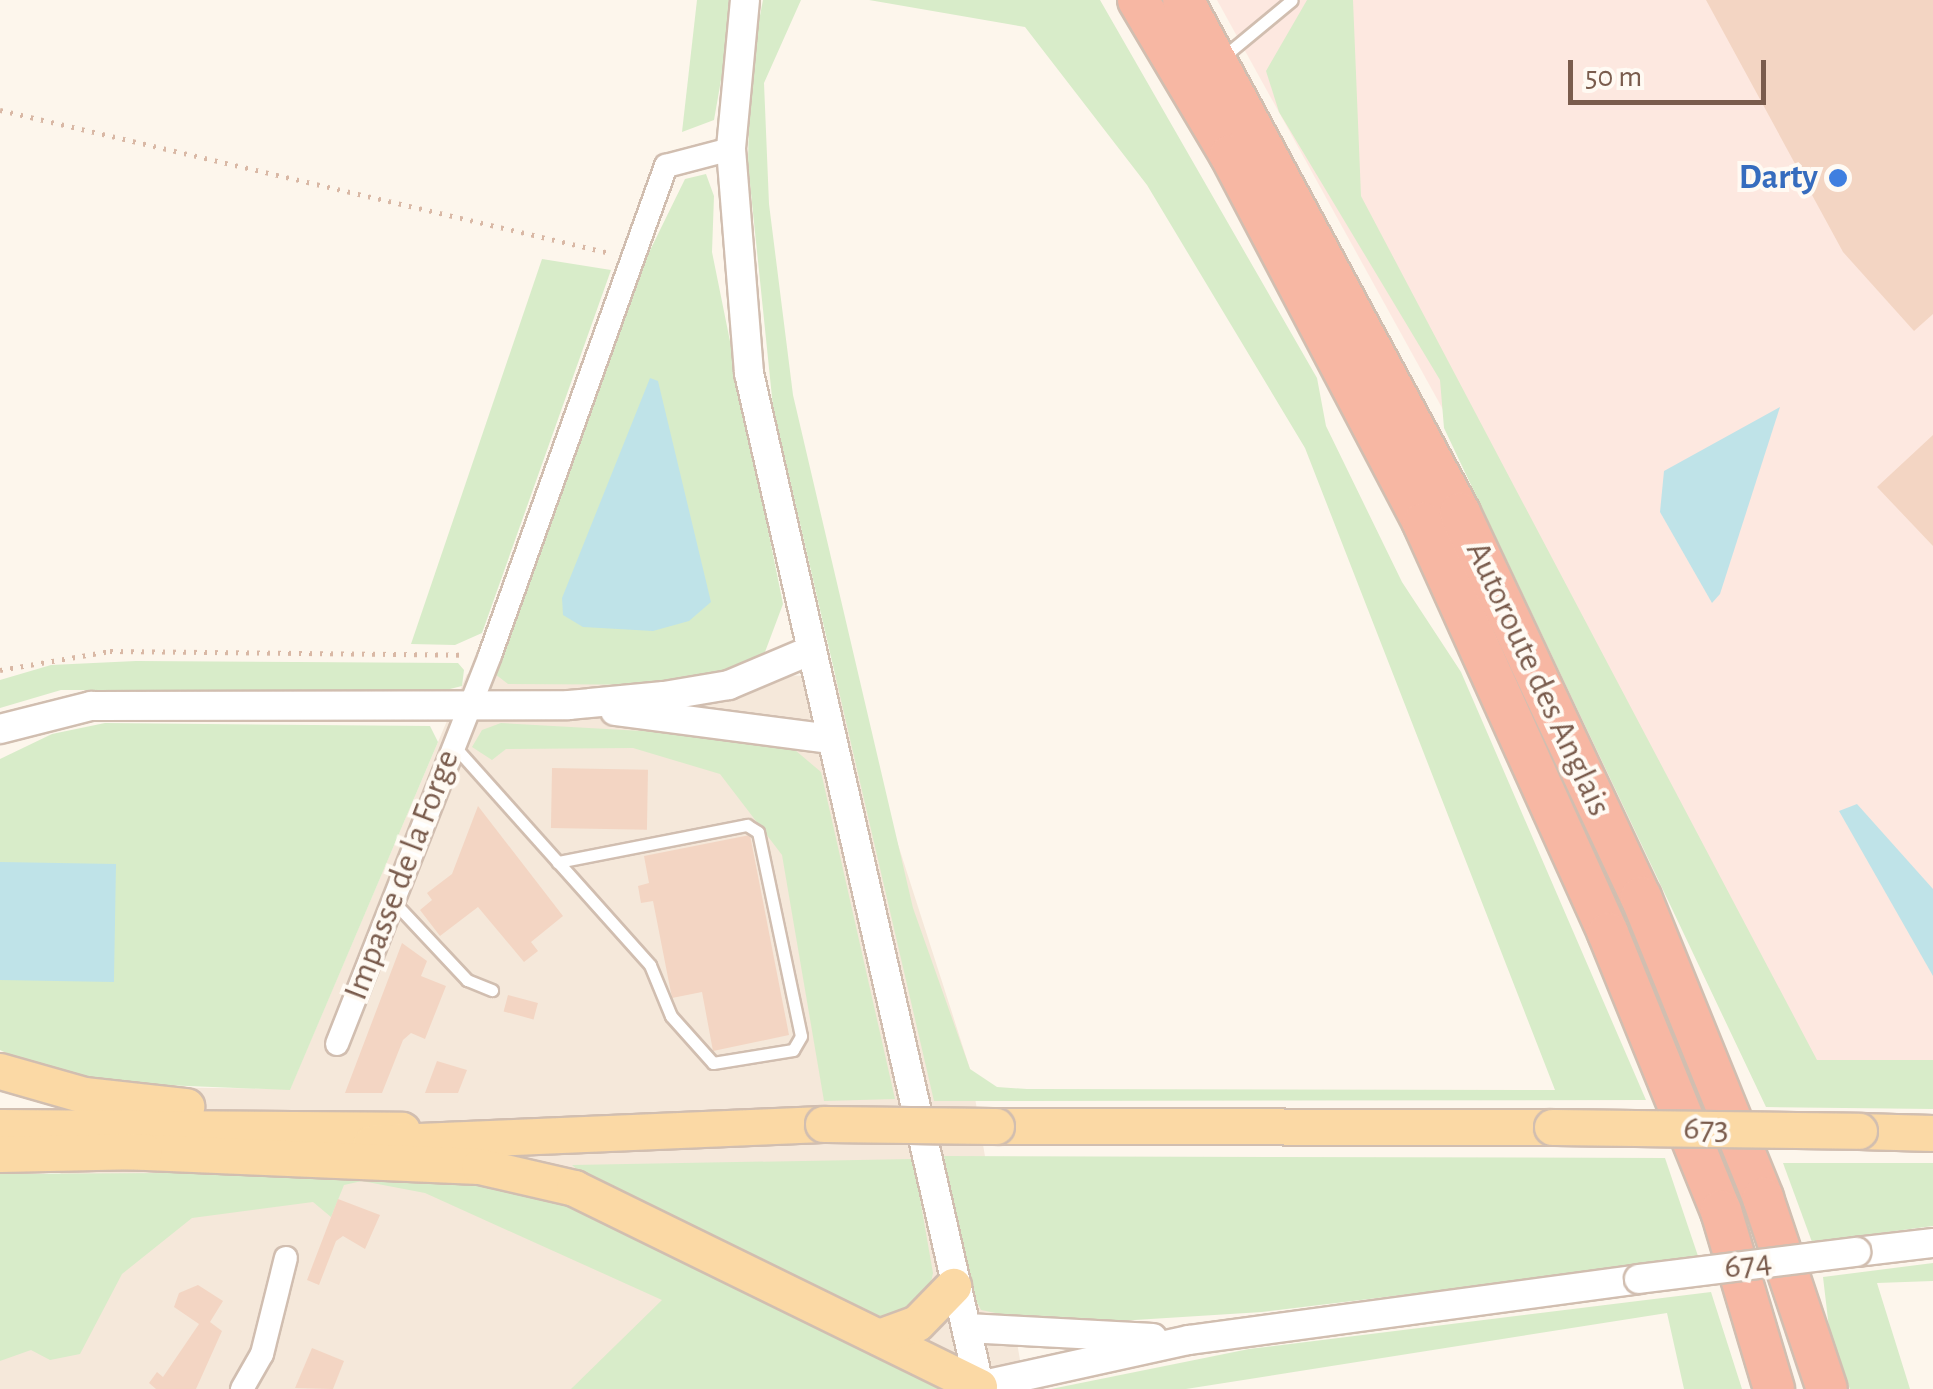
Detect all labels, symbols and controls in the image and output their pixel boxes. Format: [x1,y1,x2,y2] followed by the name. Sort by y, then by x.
[1573,40,1770,102] scale bar
[1585,62,1642,92] text: 50 m
[1739,157,1818,199] place label: Darty
[1827,167,1849,189] marker: Darty
[1456,535,1620,823] street label: Autoroute des Anglais
[335,744,469,1006] street label: Impasse de la Forge
[1683,1108,1729,1150] street label: 673
[1722,1241,1774,1289] street label: 674

